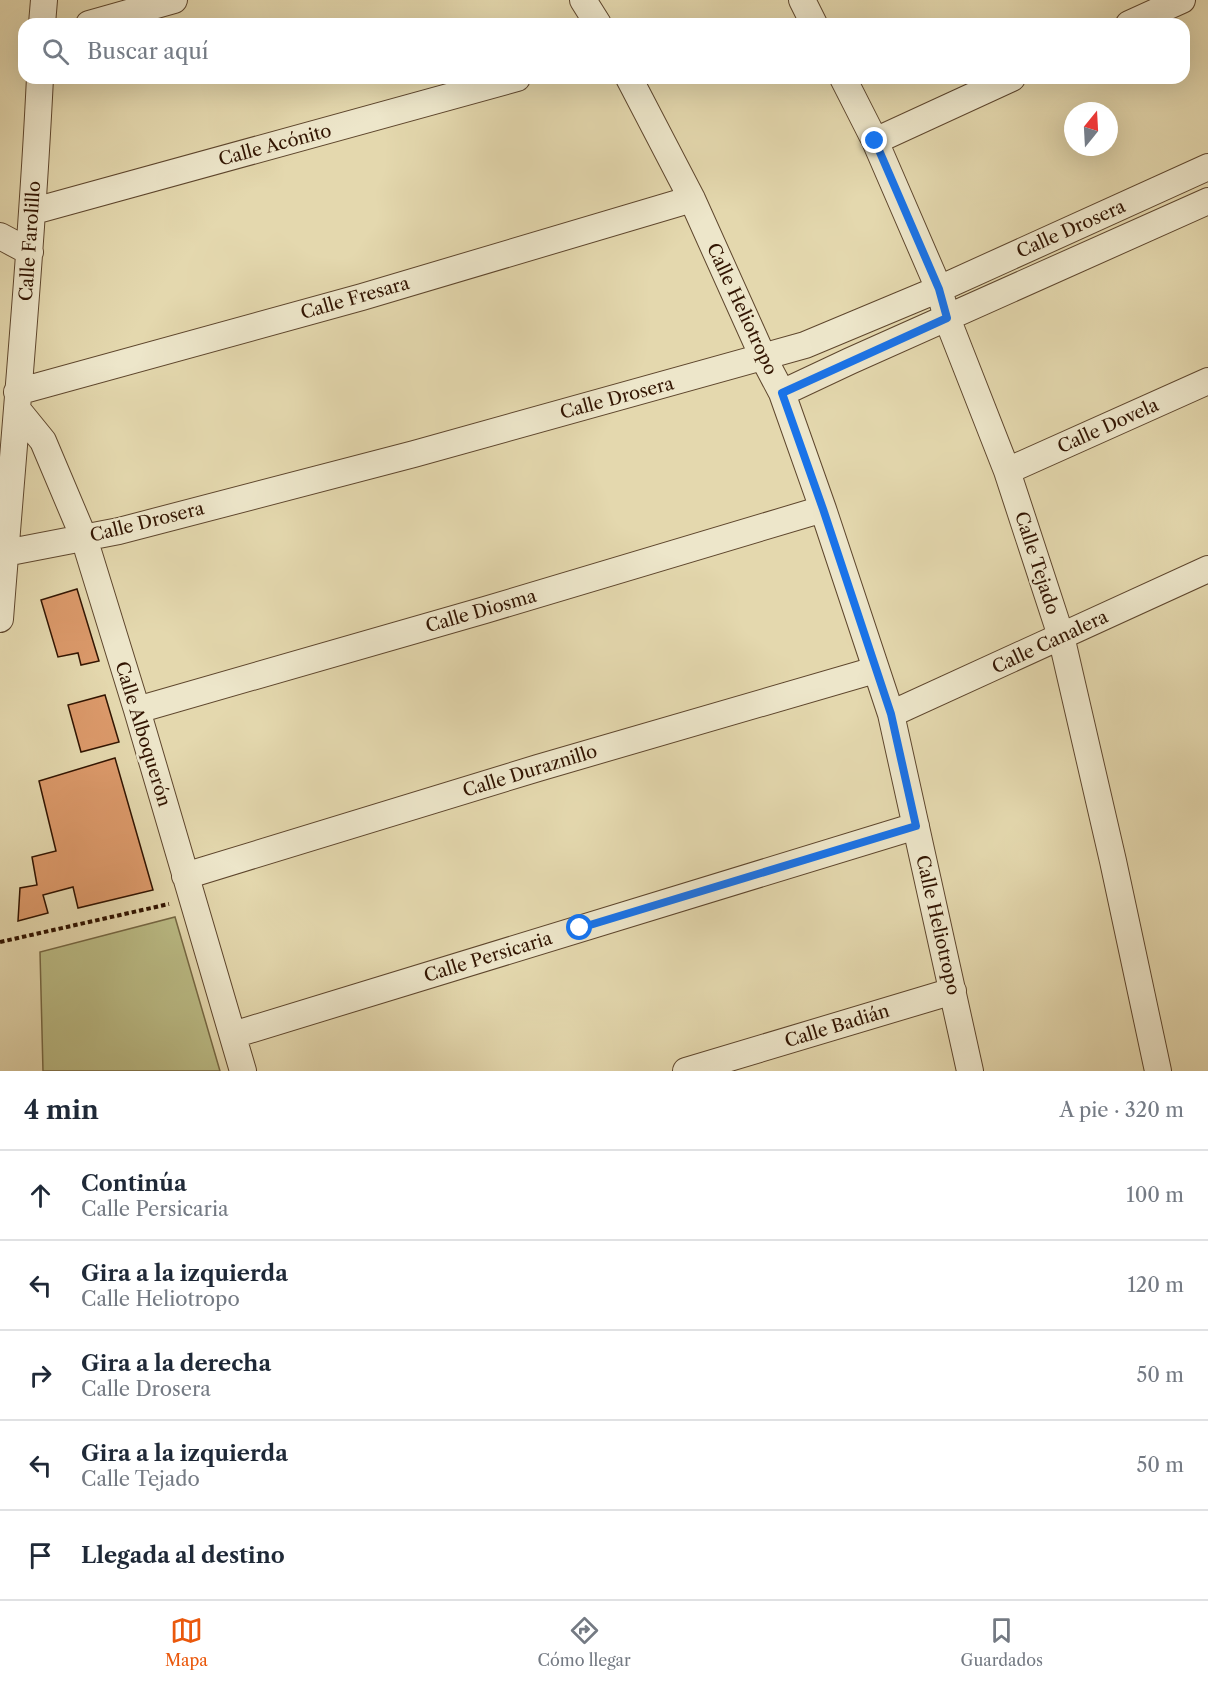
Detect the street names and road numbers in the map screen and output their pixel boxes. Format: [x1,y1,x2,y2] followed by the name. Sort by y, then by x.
[216,119,334,171] street label: Calle Acónito
[15,180,45,302] street label: Calle Farolillo
[1013,195,1129,263] street label: Calle Drosera
[702,240,782,378] street label: Calle Heliotropo
[298,272,413,324] street label: Calle Fresara
[558,372,677,424] street label: Calle Drosera
[1054,394,1162,458] street label: Calle Dovela
[88,497,207,547] street label: Calle Drosera
[1010,509,1064,617] street label: Calle Tejado
[423,585,539,637] street label: Calle Diosma
[988,605,1112,678] street label: Calle Canalera
[110,659,176,809] street label: Calle Alboquerón
[460,740,600,802] street label: Calle Duraznillo
[911,853,965,997] street label: Calle Heliotropo
[421,927,555,987] street label: Calle Persicaria
[782,1000,892,1052] street label: Calle Badián

